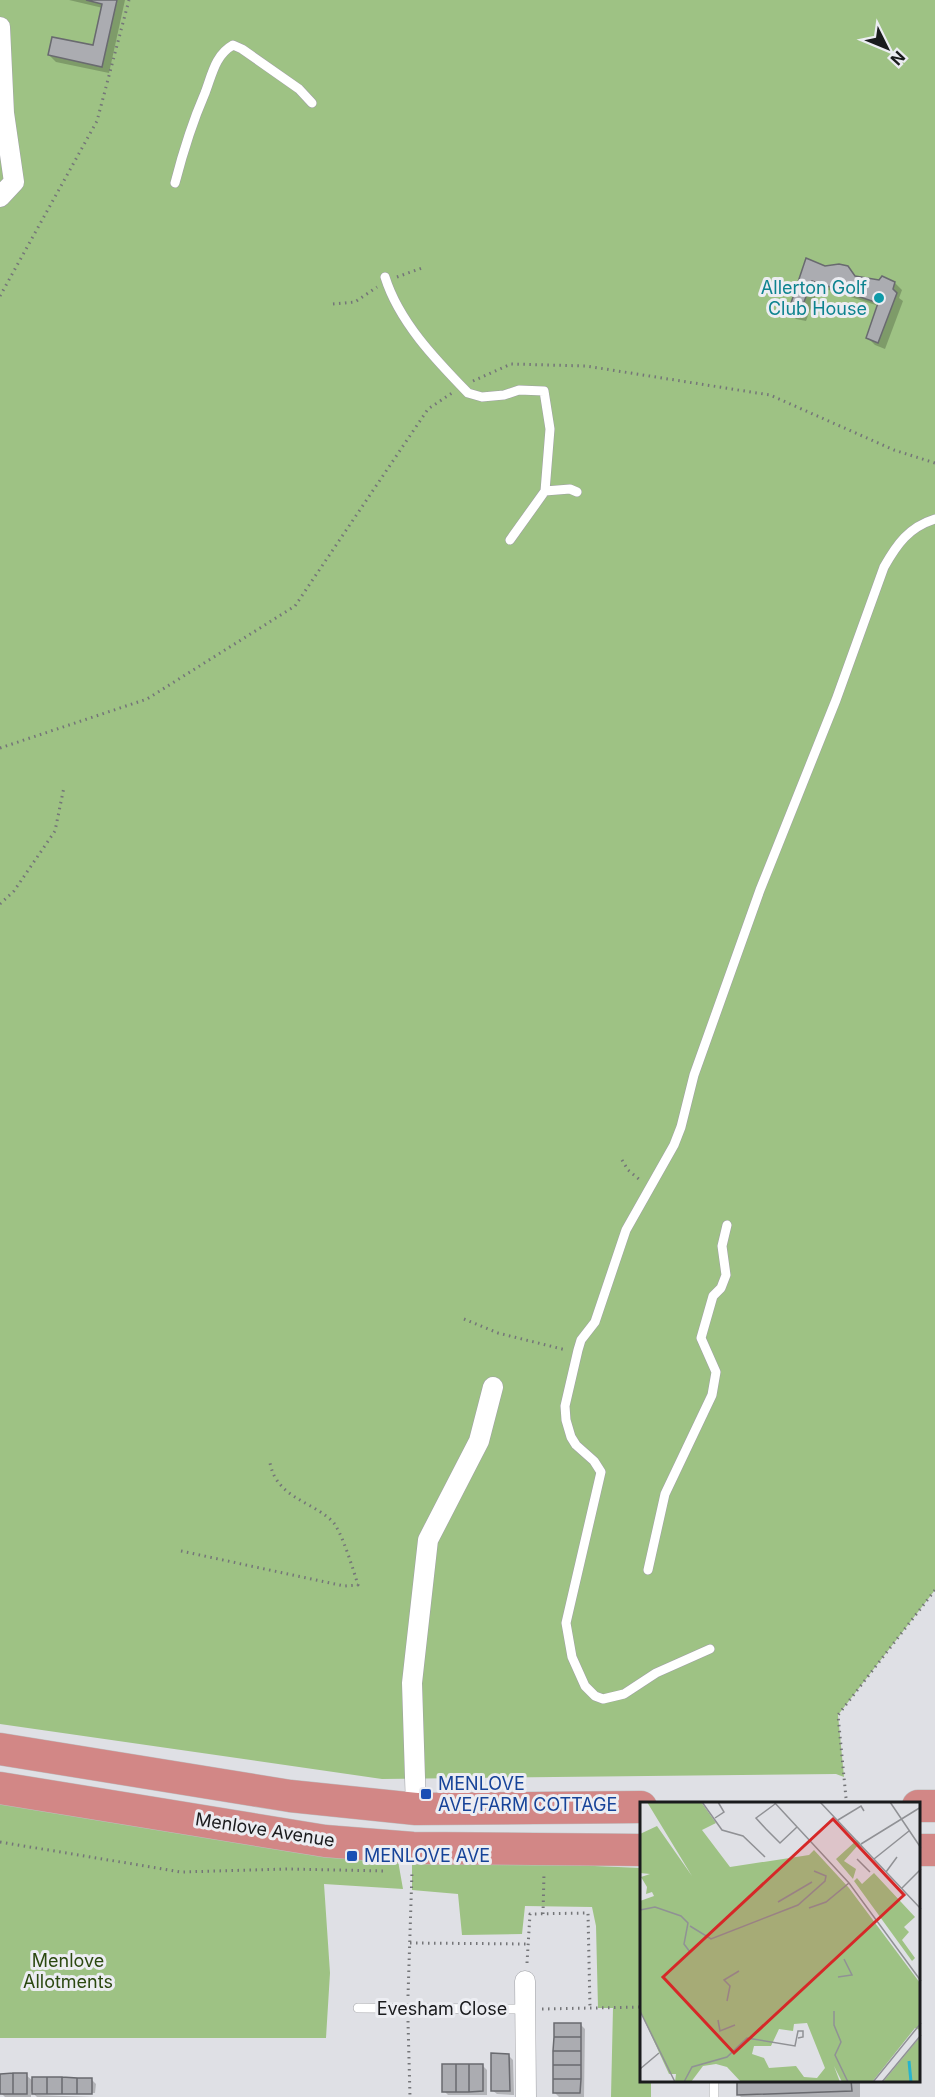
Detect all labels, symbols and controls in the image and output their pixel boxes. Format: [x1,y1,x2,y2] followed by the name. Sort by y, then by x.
[857,18,917,78] north arrow
[886,47,909,70] text: N
[761,277,867,319] place label: Allerton Golf Club House
[872,291,886,305] marker: Allerton Golf Club House
[438,1773,617,1815] place label: MENLOVE AVE/FARM COTTAGE
[419,1787,433,1801] marker: MENLOVE AVE/FARM COTTAGE
[640,1802,920,2082] inset map
[194,1808,336,1851] street label: Menlove Avenue
[364,1845,490,1866] place label: MENLOVE AVE
[345,1849,359,1863] marker: MENLOVE AVE
[23,1950,113,1992] park label: Menlove Allotments
[377,1998,507,2019] street label: Evesham Close

